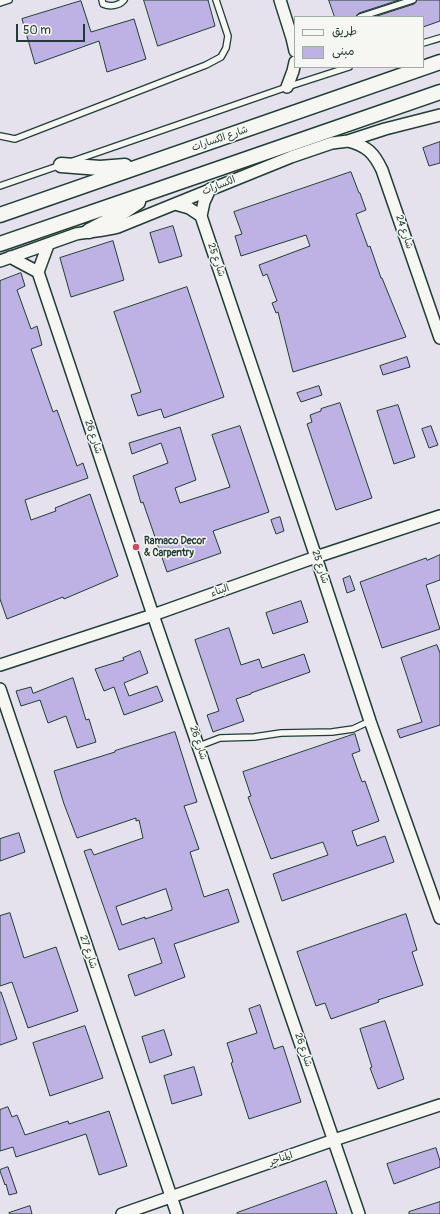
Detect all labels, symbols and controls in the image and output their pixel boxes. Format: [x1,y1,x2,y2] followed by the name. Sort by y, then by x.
[18,16,87,42] scale bar
[294,16,424,68] legend
[23,23,51,38] text: 50 m
[332,24,357,39] text: طريق
[332,44,355,59] text: مبنى
[190,124,250,154] street label: شارع الكسارات
[201,174,237,198] street label: الكسارات
[393,213,415,251] street label: شارع 24
[205,242,227,278] street label: شارع 25
[82,418,104,456] street label: شارع 26
[144,535,206,558] place label: Ramaco Decor & Carpentry
[131,542,141,552] marker: Ramaco Decor & Carpentry
[309,549,331,585] street label: شارع 25
[209,582,231,600] street label: البناء
[187,724,209,762] street label: شارع 26
[77,934,99,970] street label: شارع 27
[292,1031,314,1069] street label: شارع 26
[267,1149,295,1169] street label: المناجر

